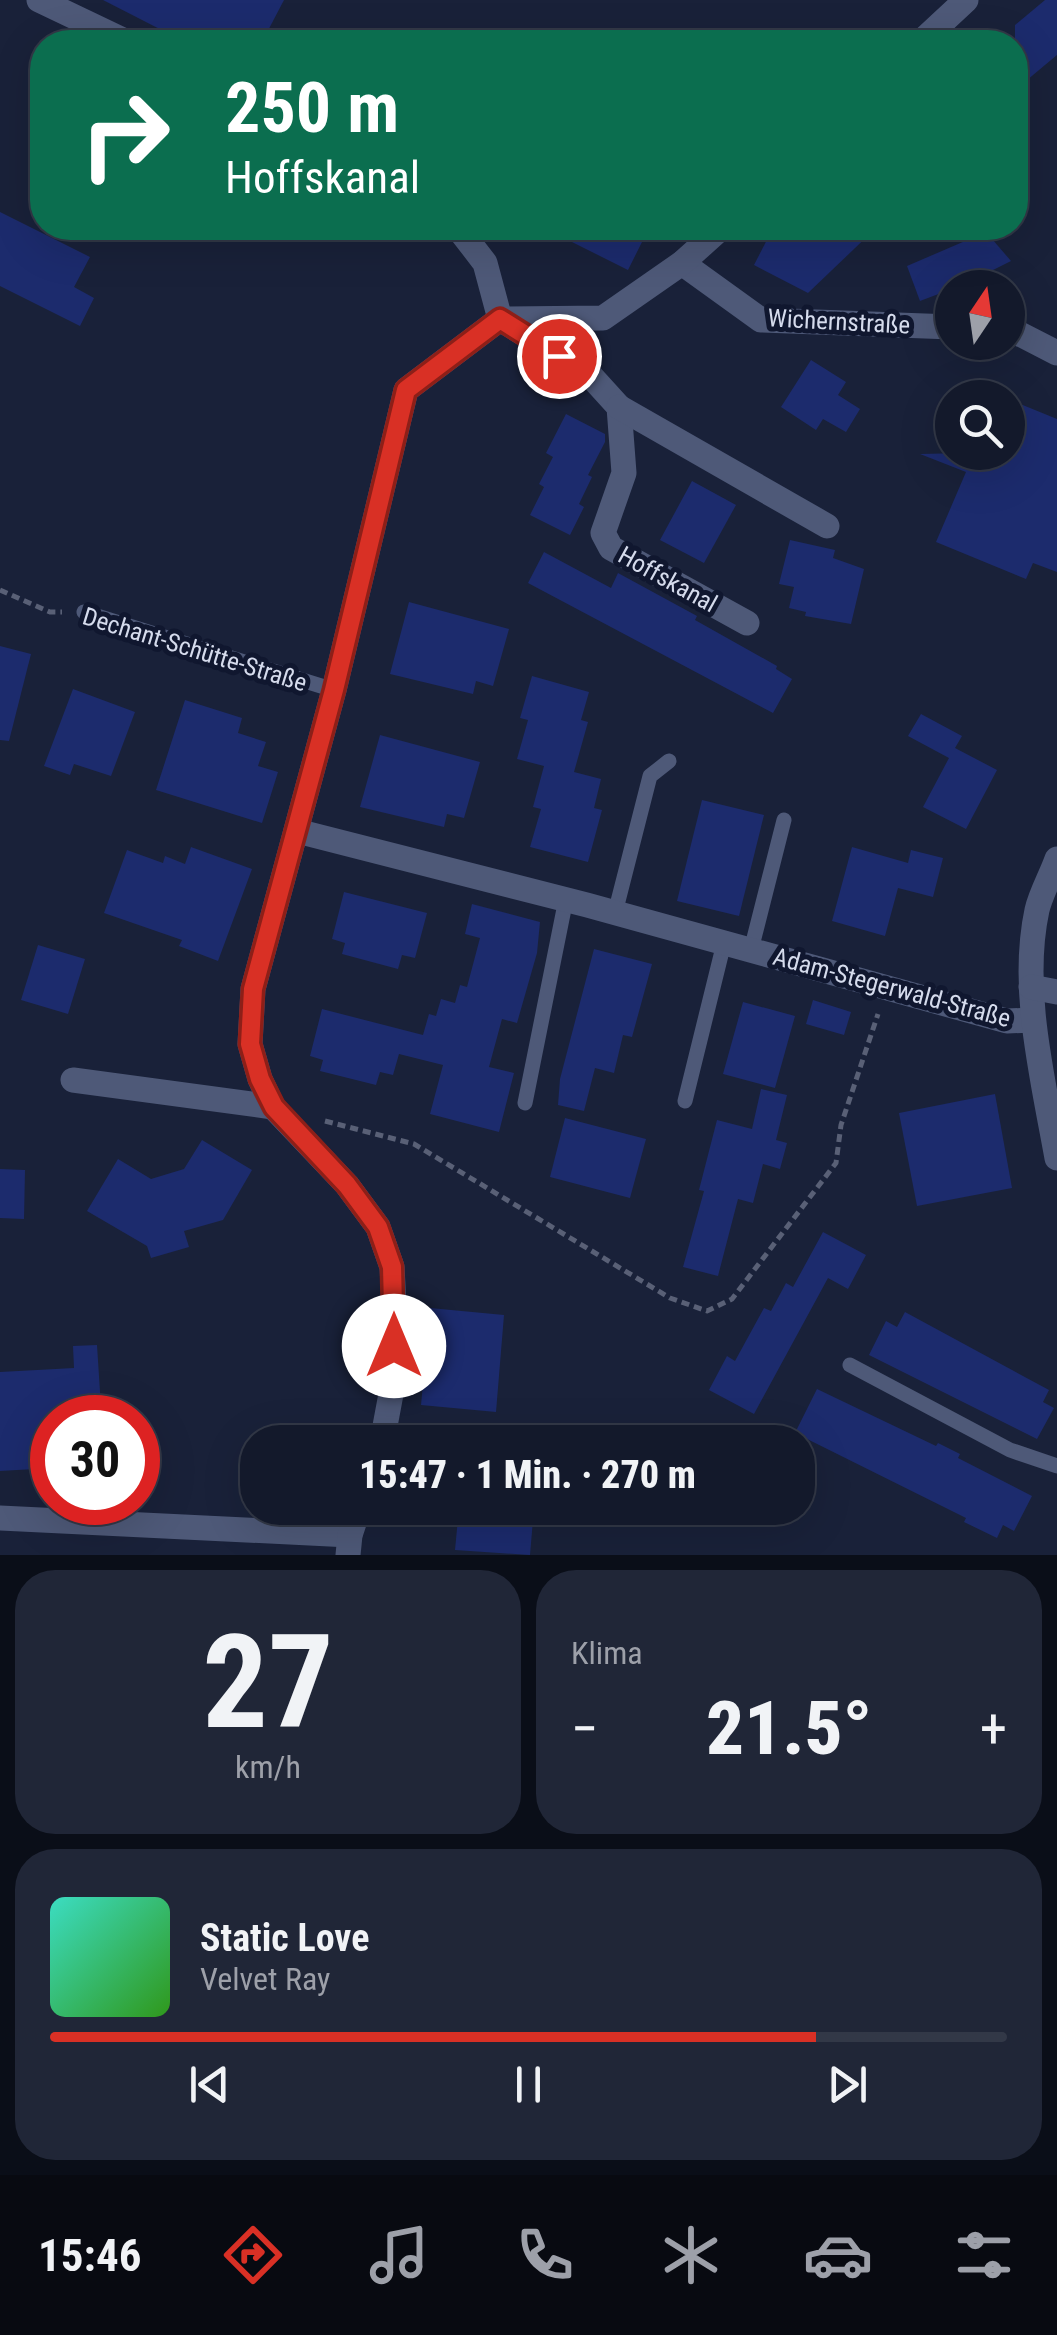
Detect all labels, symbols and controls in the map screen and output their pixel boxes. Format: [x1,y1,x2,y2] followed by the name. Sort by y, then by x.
[225,67,399,149] text: 250 m
[60,70,190,200] icon: right
[225,151,420,204] text: Hoffskanal
[935,270,1025,360] north arrow
[935,270,1025,470] map controls
[767,303,911,340] street label: Wichernstraße
[517,314,602,399] pin
[532,329,587,384] icon: arrive
[935,380,1025,470] button: search
[613,540,722,618] street label: Hoffskanal
[79,602,310,697] street label: Dechant-Schütte-Straße
[770,942,1014,1033] street label: Adam-Stegerwald-Straße
[342,1294,446,1398] position arrow
[30,1395,160,1525] speed limit sign: 30
[359,1453,696,1497] text: 15:47 · 1 Min. · 270 m
[202,1606,334,1759] text: 27
[571,1634,643,1672] text: Klima
[706,1684,872,1772] text: 21.5°
[571,1697,599,1761] text: −
[980,1697,1007,1761] text: +
[235,1748,301,1786] text: km/h
[200,1916,369,1960] text: Static Love
[200,1960,330,1998] text: Velvet Ray
[182,2057,237,2112] icon: previous
[501,2057,556,2112] icon: pause
[820,2057,875,2112] icon: next
[218,2220,288,2290] icon: directions
[364,2220,434,2290] icon: music
[510,2220,580,2290] icon: phone
[656,2220,726,2290] icon: climate
[803,2220,873,2290] icon: car
[949,2220,1019,2290] icon: filters
[38,2229,141,2282] text: 15:46

